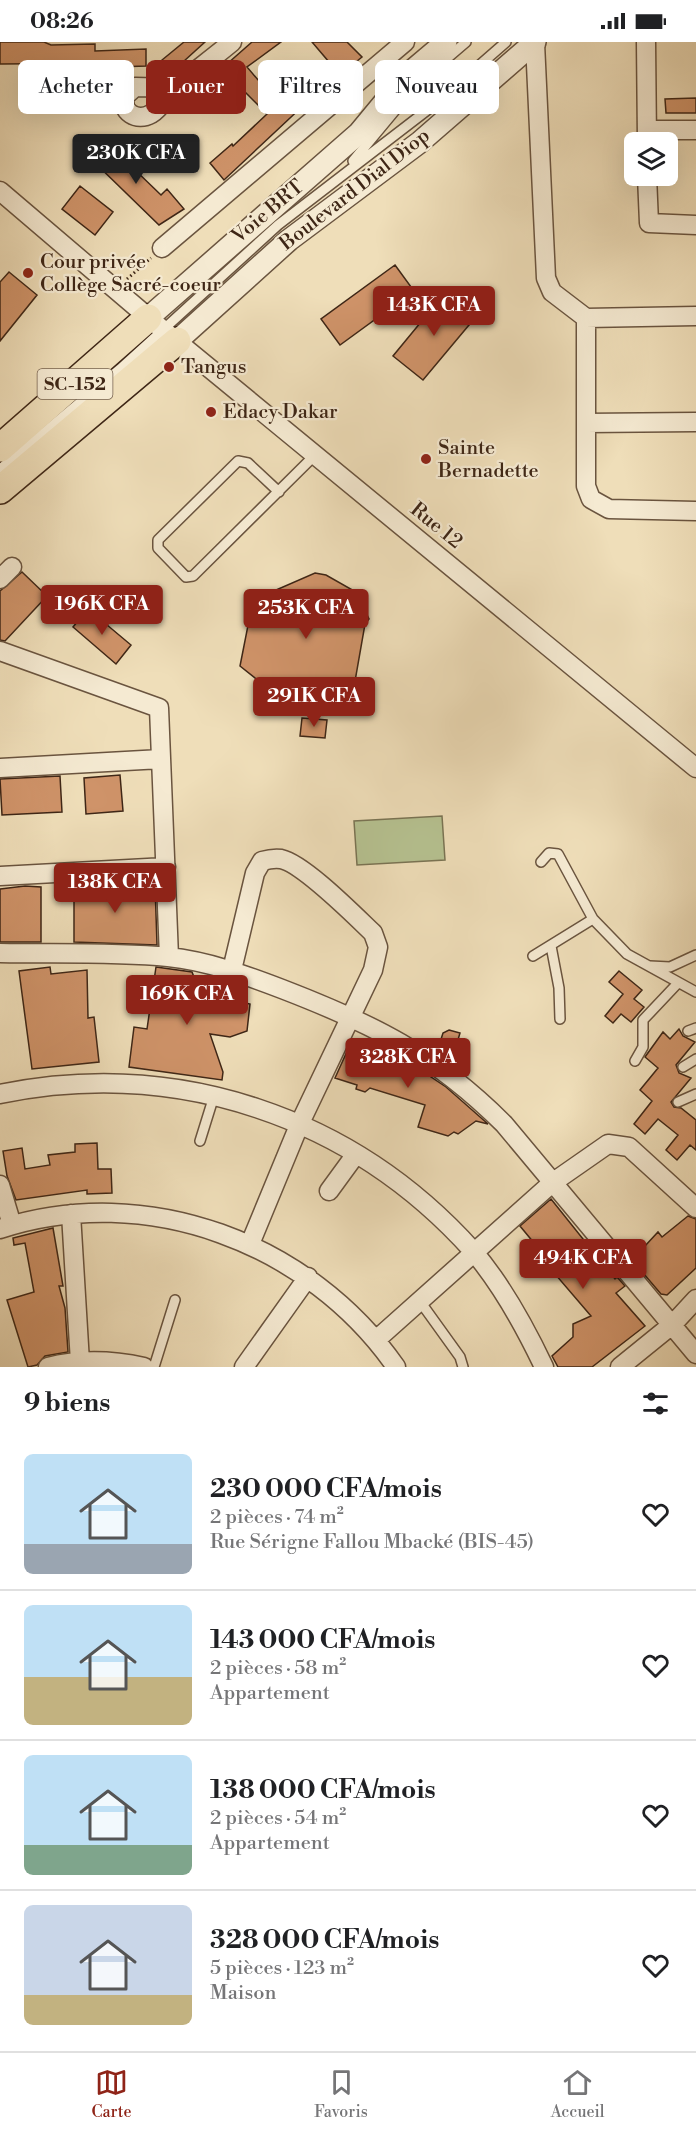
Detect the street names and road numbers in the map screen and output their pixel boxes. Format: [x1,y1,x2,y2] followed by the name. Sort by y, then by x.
[274,124,435,257] street label: Boulevard Dial Diop
[226,175,309,250] street label: Voie BRT
[38,369,112,399] road number: SC-152
[405,497,467,555] street label: Rue 12

